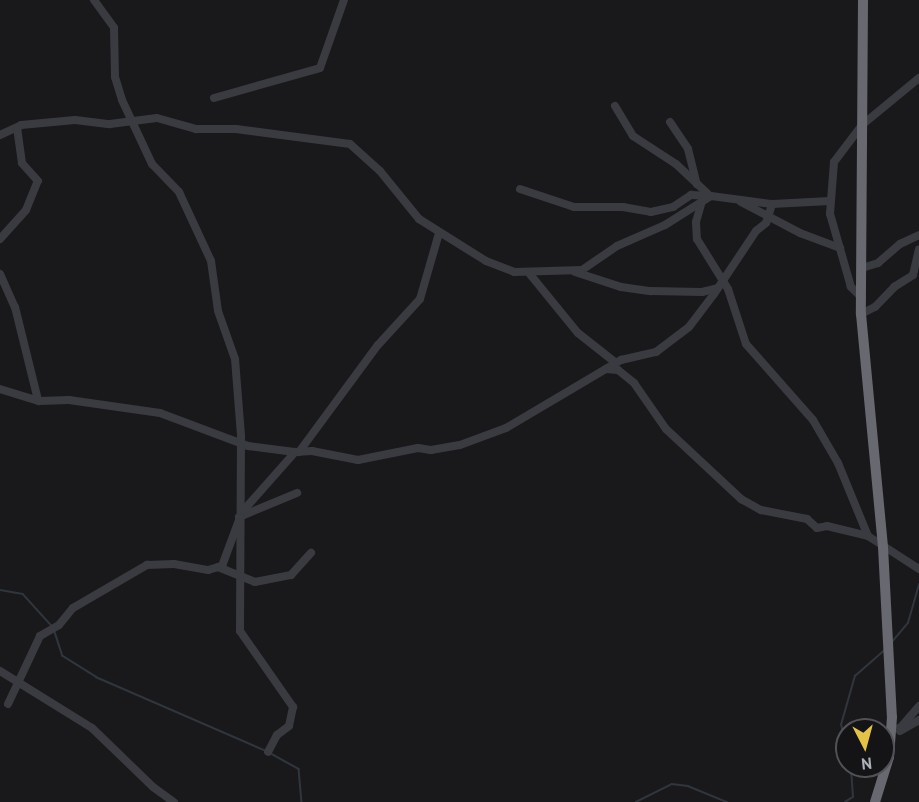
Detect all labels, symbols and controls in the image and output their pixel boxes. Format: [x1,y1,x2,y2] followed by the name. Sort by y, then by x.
[835,718,895,778] north arrow
[860,753,873,774] text: N

